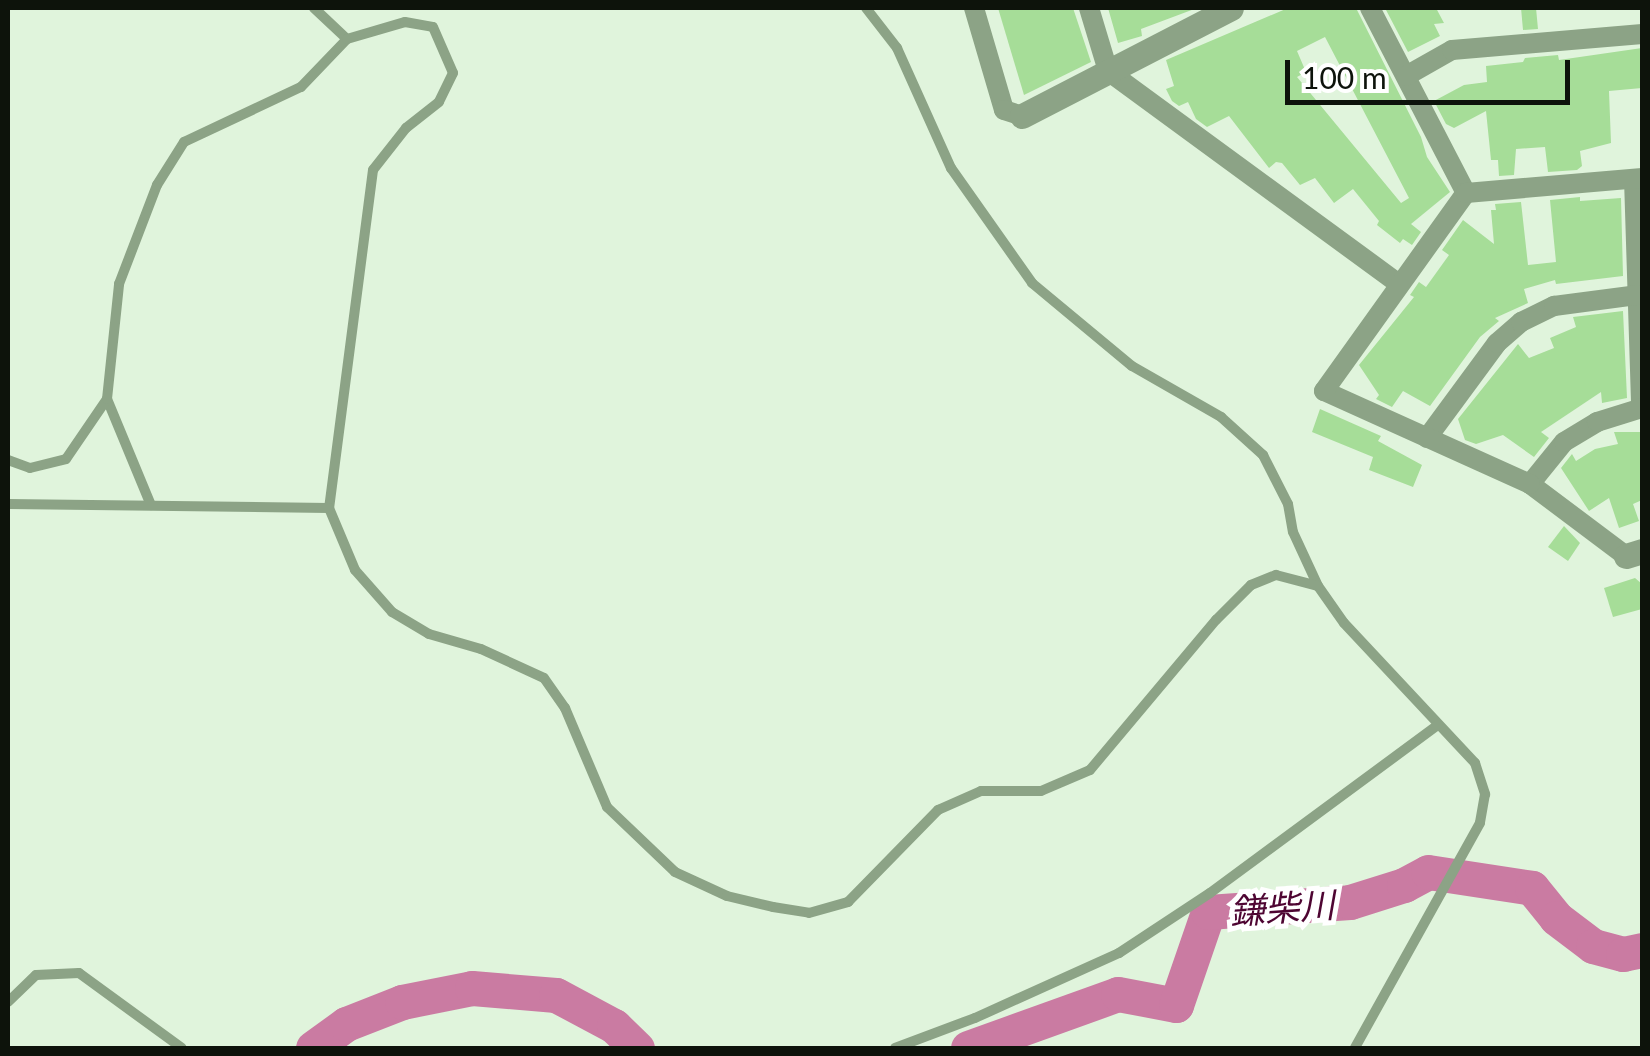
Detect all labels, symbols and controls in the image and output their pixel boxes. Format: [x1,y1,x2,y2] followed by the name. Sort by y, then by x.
[1290,40,1575,102] scale bar
[1302,59,1387,95] text: 100 m
[1228,882,1336,932] water label: 鎌柴川

